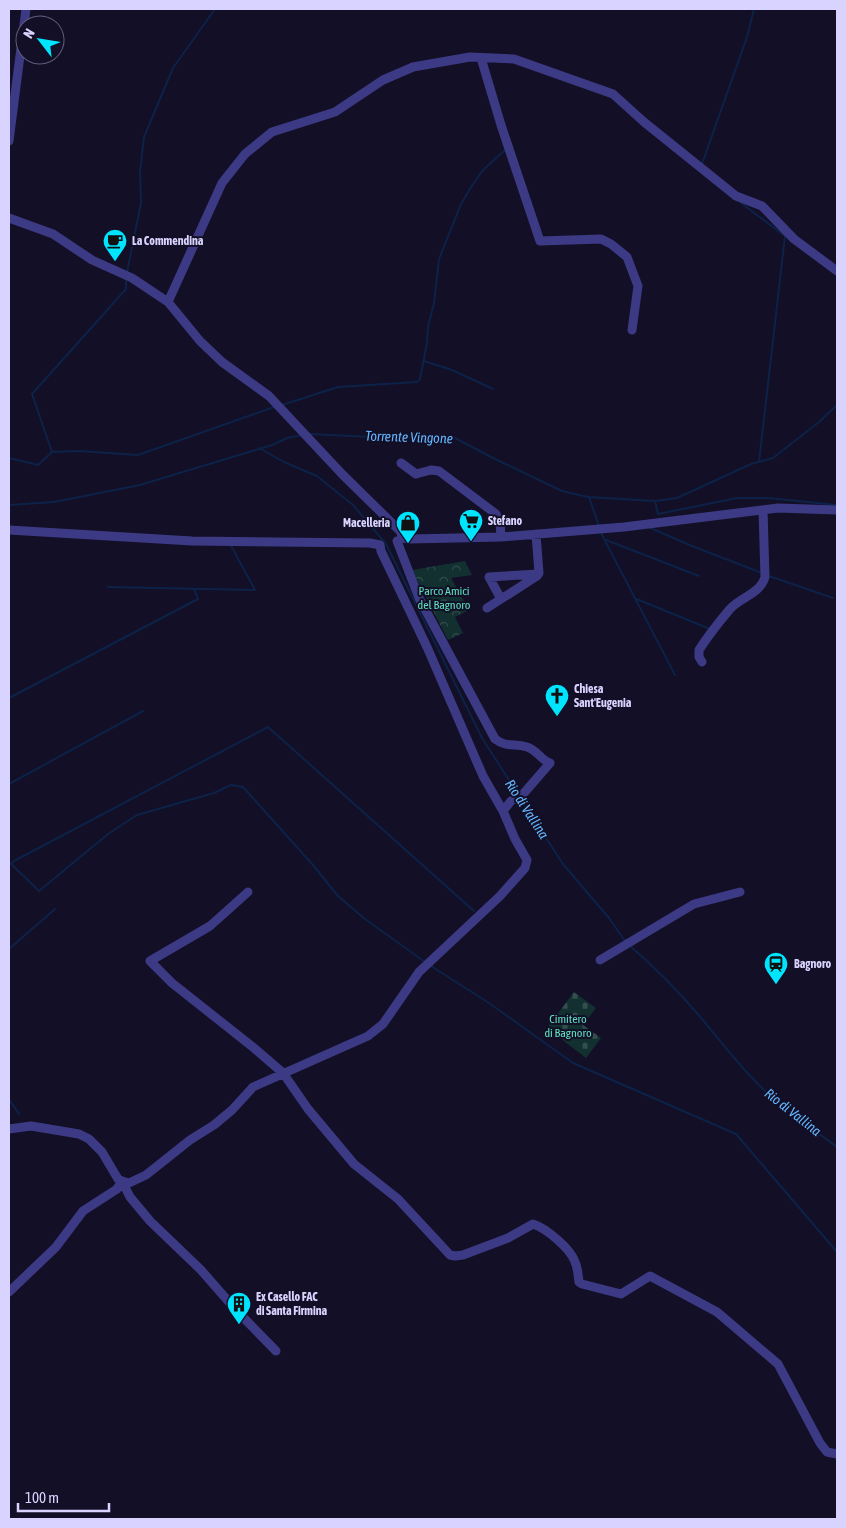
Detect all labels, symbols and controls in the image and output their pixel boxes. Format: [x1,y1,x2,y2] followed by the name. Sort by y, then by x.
[15,15,65,65] north arrow
[20,26,38,41] text: N
[102,228,128,262] cafe icon: La Commendina
[132,234,204,248] place label: La Commendina
[365,427,453,447] water label: Torrente Vingone
[458,508,484,542] supermarket icon: Stefano
[395,510,421,544] shop icon: Macelleria
[488,514,523,528] place label: Stefano
[343,516,390,530] place label: Macelleria
[417,584,471,612] park label: Parco Amici del Bagnoro
[574,682,632,710] place label: Chiesa Sant'Eugenia
[544,683,570,717] church icon: Chiesa Sant'Eugenia
[502,776,552,842] water label: Rio di Vallina
[763,951,789,985] station icon: Bagnoro
[794,957,831,971] place label: Bagnoro
[544,1012,592,1040] park label: Cimitero di Bagnoro
[762,1085,825,1139] water label: Rio di Vallina
[256,1290,328,1318] place label: Ex Casello FAC di Santa Firmina
[226,1291,252,1325] building icon: Ex Casello FAC di Santa Firmina
[18,1480,109,1512] scale bar
[25,1489,59,1506] text: 100 m

